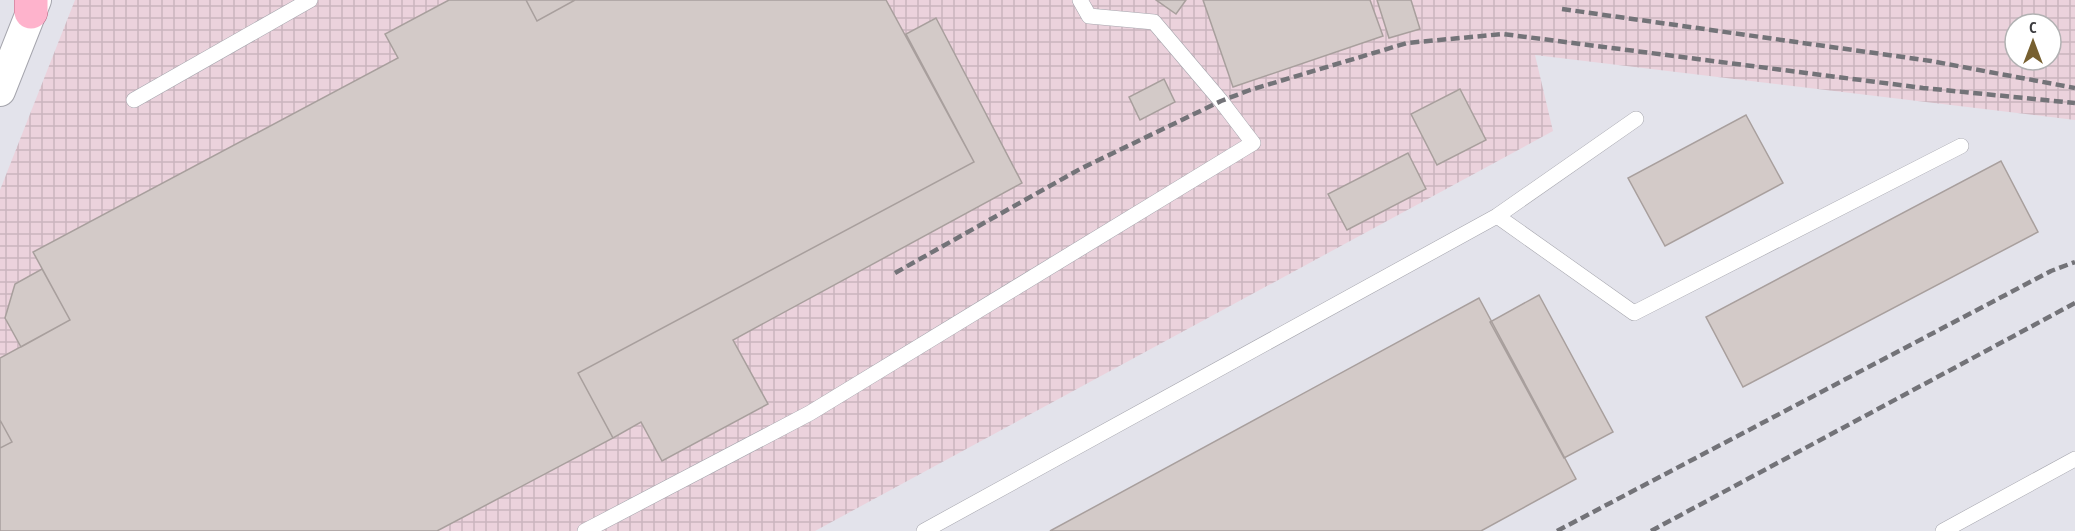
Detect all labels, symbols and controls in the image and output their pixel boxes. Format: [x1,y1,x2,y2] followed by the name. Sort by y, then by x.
[2003,12,2063,72] north arrow
[2029,17,2037,37] text: С

